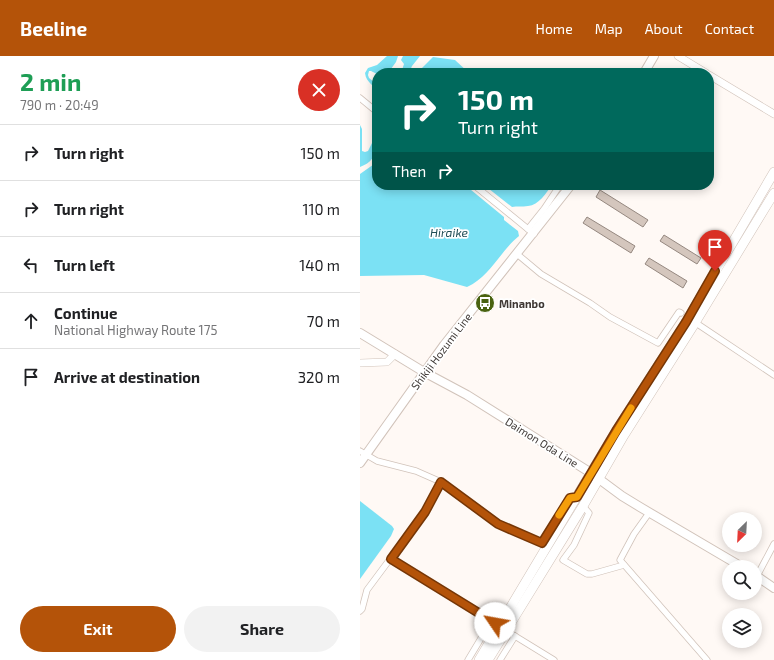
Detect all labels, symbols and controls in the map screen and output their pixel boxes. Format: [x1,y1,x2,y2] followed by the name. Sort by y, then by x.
[20,17,87,40] text: Beeline
[536,20,573,37] text: Home
[595,20,623,37] text: Map
[645,20,683,37] text: About
[705,20,754,37] text: Contact
[20,67,81,96] text: 2 min
[298,69,340,111] button: close
[458,82,534,116] text: 150 m
[392,84,444,136] icon: right
[20,97,99,113] text: 790 m · 20:49
[458,116,538,138] text: Turn right
[20,142,42,164] icon: right
[54,144,124,162] text: Turn right
[300,144,340,162] text: 150 m
[434,160,456,182] icon: right
[392,162,426,180] text: Then
[20,198,42,220] icon: right
[54,200,124,218] text: Turn right
[303,200,340,218] text: 110 m
[430,225,469,239] water label: Hiraike
[698,230,732,271] pin
[704,236,726,258] icon: arrive
[20,254,42,276] icon: left
[54,256,115,274] text: Turn left
[299,256,340,274] text: 140 m
[474,292,496,314] bus stop icon: Minanbo
[499,297,545,310] place label: Minanbo
[54,304,117,322] text: Continue
[20,310,42,332] icon: ahead
[408,310,475,392] street label: Shikiji Hozumi Line
[307,312,340,330] text: 70 m
[54,322,217,338] text: National Highway Route 175
[20,366,42,388] icon: arrive
[54,368,200,386] text: Arrive at destination
[298,368,340,386] text: 320 m
[503,414,581,470] street label: Daimon Oda Line
[722,512,762,552] north arrow
[722,512,762,648] map controls
[722,560,762,600] button: search
[474,602,516,644] position arrow
[20,606,176,652] button: Exit
[184,606,340,652] button: Share
[722,608,762,648] button: layers

